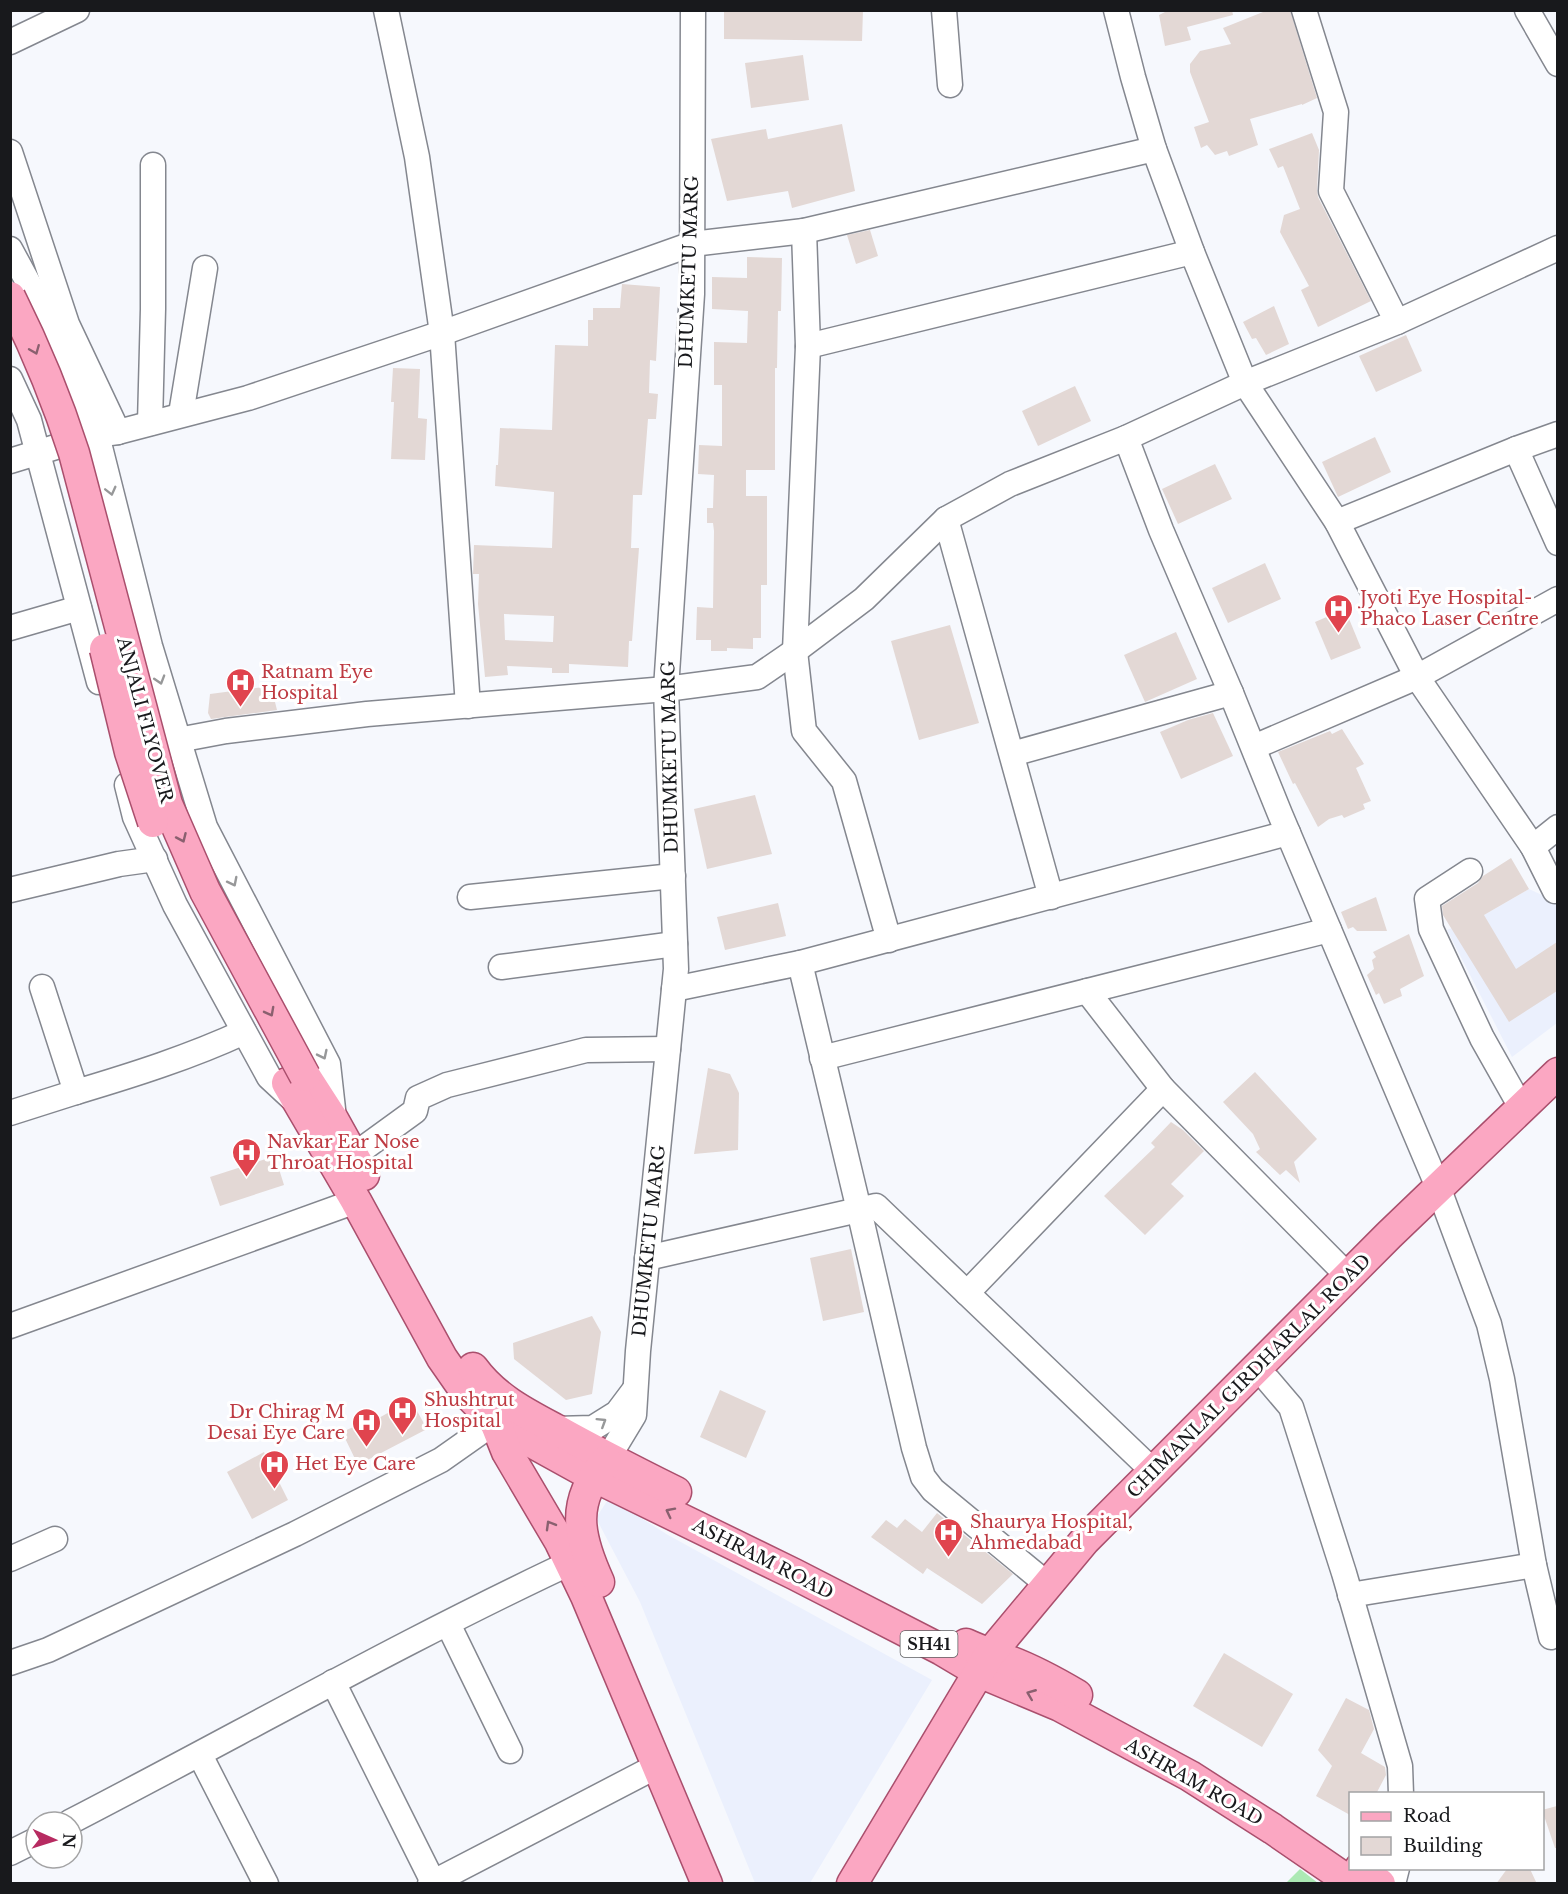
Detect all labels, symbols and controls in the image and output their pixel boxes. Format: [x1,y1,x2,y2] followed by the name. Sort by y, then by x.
[675,175,703,369] street label: DHUMKETU MARG
[28,344,40,355] one-way arrow
[104,486,117,496] one-way arrow
[1358,587,1539,630] place label: Jyoti Eye Hospital- Phaco Laser Centre
[1323,592,1355,634] hospital icon: Jyoti Eye Hospital- Phaco Laser Centre
[112,634,178,806] street label: ANJALI FLYOVER
[657,660,683,854] street label: DHUMKETU MARG
[261,661,373,704] place label: Ratnam Eye Hospital
[224,666,256,708] hospital icon: Ratnam Eye Hospital
[153,674,165,685] one-way arrow
[174,832,186,843] one-way arrow
[226,876,237,887] one-way arrow
[263,1005,274,1016] one-way arrow
[316,1049,328,1060] one-way arrow
[267,1131,420,1174] place label: Navkar Ear Nose Throat Hospital
[230,1136,262,1178] hospital icon: Navkar Ear Nose Throat Hospital
[628,1144,670,1338] street label: DHUMKETU MARG
[1123,1250,1375,1502] street label: CHIMANLAL GIRDHARLAL ROAD
[424,1389,515,1432] place label: Shushtrut Hospital
[387,1394,419,1436] hospital icon: Shushtrut Hospital
[207,1401,345,1444] place label: Dr Chirag M Desai Eye Care
[350,1406,382,1448] hospital icon: Dr Chirag M Desai Eye Care
[595,1418,606,1429] one-way arrow
[258,1448,290,1490] hospital icon: Het Eye Care
[295,1453,416,1475] place label: Het Eye Care
[665,1508,676,1519] one-way arrow
[969,1511,1133,1554] place label: Shaurya Hospital, Ahmedabad
[688,1514,837,1604] street label: ASHRAM ROAD
[933,1516,965,1558] hospital icon: Shaurya Hospital, Ahmedabad
[546,1521,558,1531] one-way arrow
[900,1631,958,1657] road number: SH41
[1027,1689,1037,1702] one-way arrow
[1120,1733,1267,1830] street label: ASHRAM ROAD
[1349,1792,1544,1870] legend
[1403,1805,1451,1827] text: Road
[24,1810,84,1870] north arrow
[59,1833,79,1849] text: N
[1403,1835,1482,1857] text: Building

